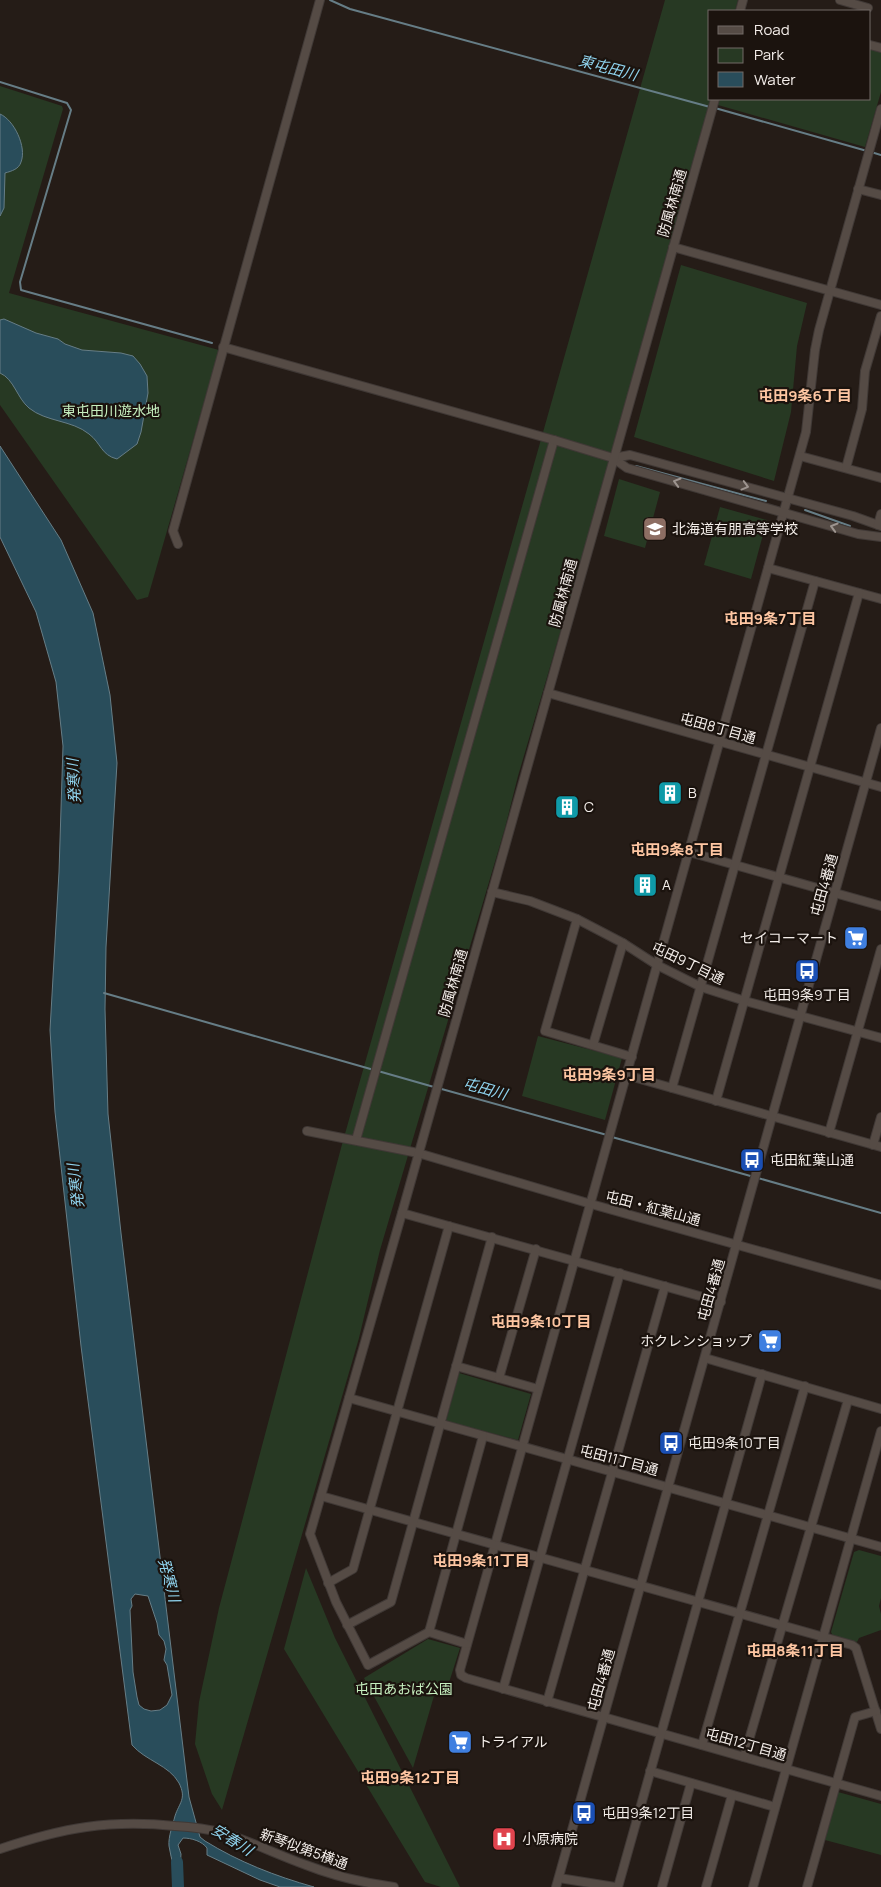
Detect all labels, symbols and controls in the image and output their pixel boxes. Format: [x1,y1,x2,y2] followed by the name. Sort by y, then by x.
[708,10,871,100] legend
[754,19,790,40] text: Road
[754,44,784,65] text: Park
[576,50,642,86] water label: 東屯田川
[754,69,796,90] text: Water
[653,167,690,239] street label: 防風林南通
[758,385,852,406] district label: 屯田9条6丁目
[62,401,160,420] park label: 東屯田川遊水地
[673,477,682,488] one-way arrow
[740,480,749,491] one-way arrow
[642,516,668,542] school or university icon: 北海道有朋高等学校
[672,519,798,538] place label: 北海道有朋高等学校
[830,522,838,532] one-way arrow
[544,557,581,629] street label: 防風林南通
[724,608,816,629] district label: 屯田9条7丁目
[678,708,758,747] street label: 屯田8丁目通
[62,756,85,804] water label: 発寒川
[657,780,683,806] building icon: B
[688,783,697,802] place label: B
[554,794,580,820] building icon: C
[584,797,594,816] place label: C
[630,839,724,860] district label: 屯田9条8丁目
[806,851,842,918] street label: 屯田4番通
[632,872,658,898] building icon: A
[662,875,671,894] place label: A
[843,925,869,951] supermarket icon: セイコーマート
[740,928,838,947] place label: セイコーマート
[649,937,728,988] street label: 屯田9丁目通
[434,947,471,1019] street label: 防風林南通
[794,958,820,984] bus stop icon: 屯田9条9丁目
[763,985,851,1004] place label: 屯田9条9丁目
[562,1064,656,1085] district label: 屯田9条9丁目
[461,1072,512,1105] water label: 屯田川
[739,1147,765,1173] bus stop icon: 屯田紅葉山通
[770,1150,854,1169] place label: 屯田紅葉山通
[62,1160,89,1210] water label: 発寒川
[603,1186,703,1229] street label: 屯田・紅葉山通
[693,1256,729,1323] street label: 屯田4番通
[491,1311,591,1332] district label: 屯田9条10丁目
[757,1328,783,1354] supermarket icon: ホクレンショップ
[640,1331,752,1350] place label: ホクレンショップ
[658,1430,684,1456] bus stop icon: 屯田9条10丁目
[688,1433,781,1452] place label: 屯田9条10丁目
[578,1440,661,1479] street label: 屯田11丁目通
[432,1550,530,1571] district label: 屯田9条11丁目
[154,1555,186,1606] water label: 発寒川
[746,1640,844,1661] district label: 屯田8条11丁目
[583,1646,619,1713] street label: 屯田4番通
[355,1679,453,1698] park label: 屯田あおば公園
[703,1723,789,1764] street label: 屯田12丁目通
[447,1729,473,1755] supermarket icon: トライアル
[478,1732,548,1751] place label: トライアル
[360,1767,460,1788] district label: 屯田9条12丁目
[571,1800,597,1826] bus stop icon: 屯田9条12丁目
[602,1803,694,1822] place label: 屯田9条12丁目
[208,1819,259,1861] water label: 安春川
[258,1824,351,1873] street label: 新琴似第5横通
[491,1826,517,1852] hospital icon: 小原病院
[522,1829,578,1848] place label: 小原病院

